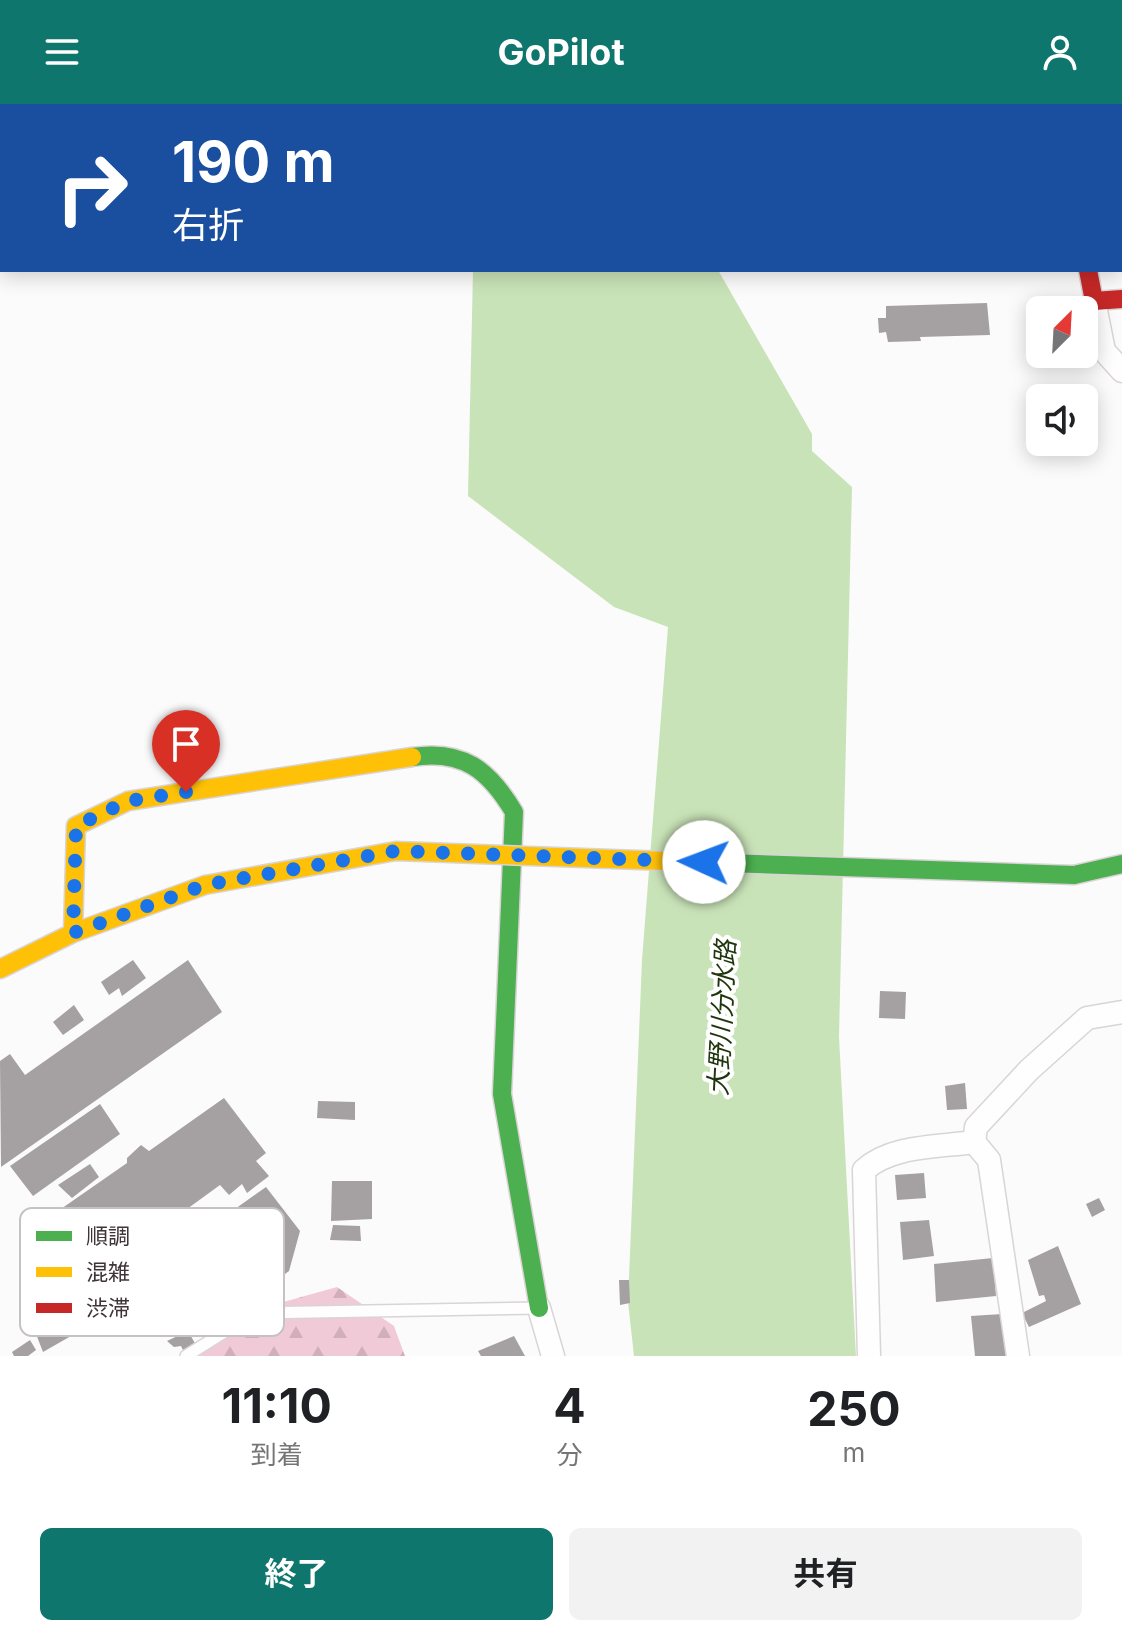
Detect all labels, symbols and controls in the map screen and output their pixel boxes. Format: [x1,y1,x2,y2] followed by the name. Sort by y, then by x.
[40,30,84,74] icon: menu
[497,30,625,74] text: GoPilot
[1038,30,1082,74] icon: person
[172,128,335,196] text: 190 m
[40,136,144,240] icon: right
[172,203,244,247] text: 右折
[1026,296,1098,368] north arrow
[1026,296,1098,456] map controls
[1026,384,1098,456] button: sound
[152,710,220,792] pin
[164,722,208,766] icon: arrive
[662,820,746,904] position arrow
[702,937,741,1097] water label: 大野川分水路
[20,1208,284,1336] legend
[86,1223,130,1249] text: 順調
[86,1259,130,1285] text: 混雑
[86,1295,130,1321] text: 渋滞
[221,1376,332,1435] text: 11:10
[553,1376,586,1435] text: 4
[807,1379,901,1438] text: 250
[843,1437,865,1468] text: m
[251,1439,303,1470] text: 到着
[557,1439,583,1470] text: 分
[40,1528,553,1620] button: 終了
[569,1528,1082,1620] button: 共有

